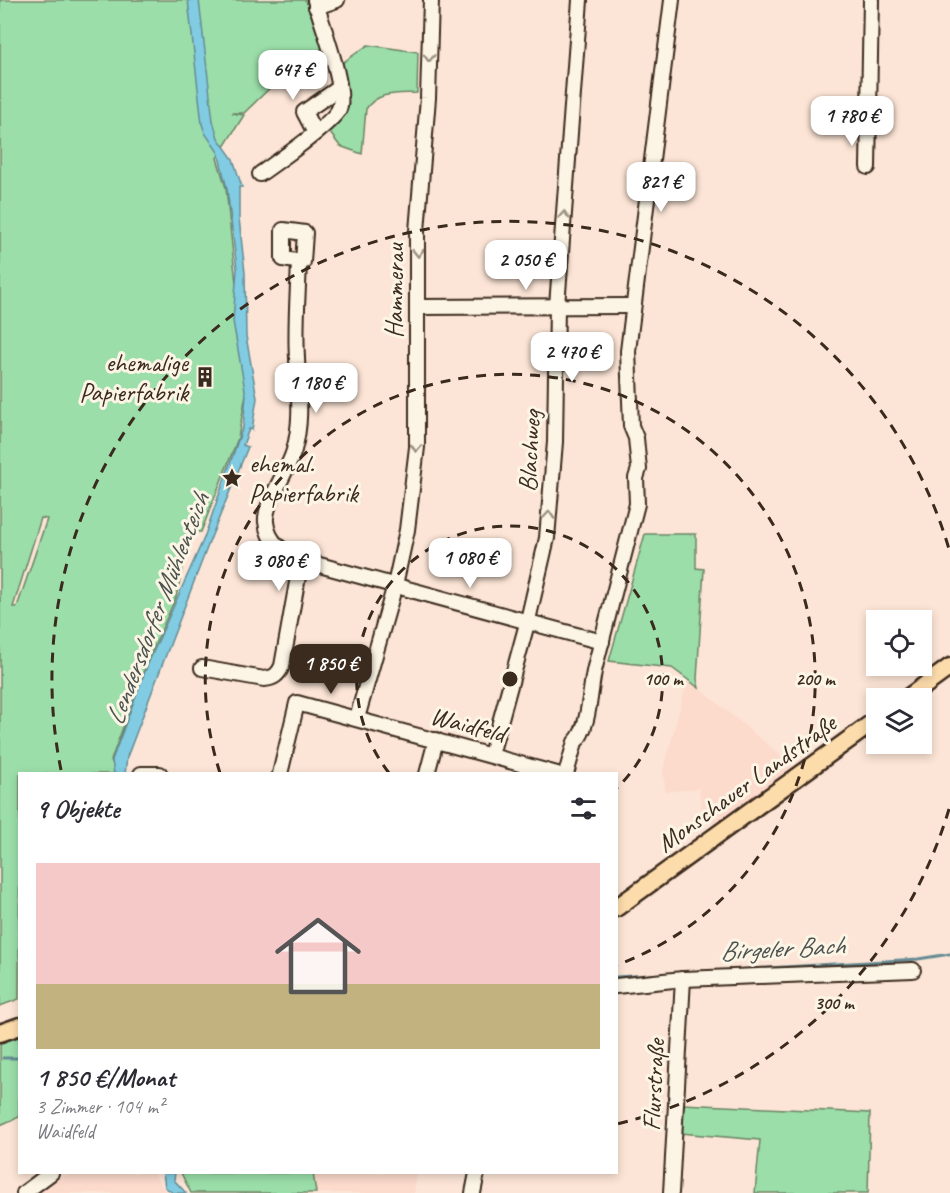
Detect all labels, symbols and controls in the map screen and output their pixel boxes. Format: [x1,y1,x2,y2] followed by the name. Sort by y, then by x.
[251,50,335,101] pin: 647 €
[423,54,435,63] one-way arrow
[272,57,314,82] text: 647 €
[797,96,907,147] pin: 1 780 €
[825,103,879,128] text: 1 780 €
[619,162,703,213] pin: 821 €
[641,169,681,194] text: 821 €
[557,211,570,220] one-way arrow
[471,240,581,291] pin: 2 050 €
[378,242,411,338] street label: Hammerau
[499,247,553,272] text: 2 050 €
[412,249,424,258] one-way arrow
[517,332,627,383] pin: 2 470 €
[545,339,599,364] text: 2 470 €
[79,346,191,409] place label: ehemalige Papierfabrik
[261,363,371,414] pin: 1 180 €
[193,365,217,389] building icon: ehemalige Papierfabrik
[289,370,343,395] text: 1 180 €
[511,408,548,493] street label: Blachweg
[410,443,423,453] one-way arrow
[249,447,360,510] place label: ehemal. Papierfabrik
[220,466,244,490] place icon: ehemal. Papierfabrik
[97,487,217,730] water label: Lendersdorfer Mühlenteich
[542,510,555,519] one-way arrow
[415,538,525,589] pin: 1 080 €
[224,541,334,592] pin: 3 080 €
[443,545,497,570] text: 1 080 €
[252,548,306,573] text: 3 080 €
[866,610,932,754] map controls
[866,610,932,676] button: locate
[276,644,386,695] pin: 1 850 €
[304,651,358,676] text: 1 850 €
[644,668,684,690] text: 100 m
[796,668,836,690] text: 200 m
[500,669,520,689] centre of rings
[866,688,932,754] button: layers
[427,699,512,751] street label: Waidfeld
[650,706,845,860] street label: Monschauer Landstraße
[36,792,120,825] text: 9 Objekte
[567,792,600,825] icon: filters
[264,902,372,1010] icon: home
[719,928,847,968] water label: Birgeler Bach
[815,992,855,1014] text: 300 m
[635,1036,673,1132] street label: Flurstraße
[36,1061,175,1094] text: 1 850 €/Monat
[36,1094,164,1119] text: 3 Zimmer · 104 m²
[36,1119,94,1144] text: Waidfeld

